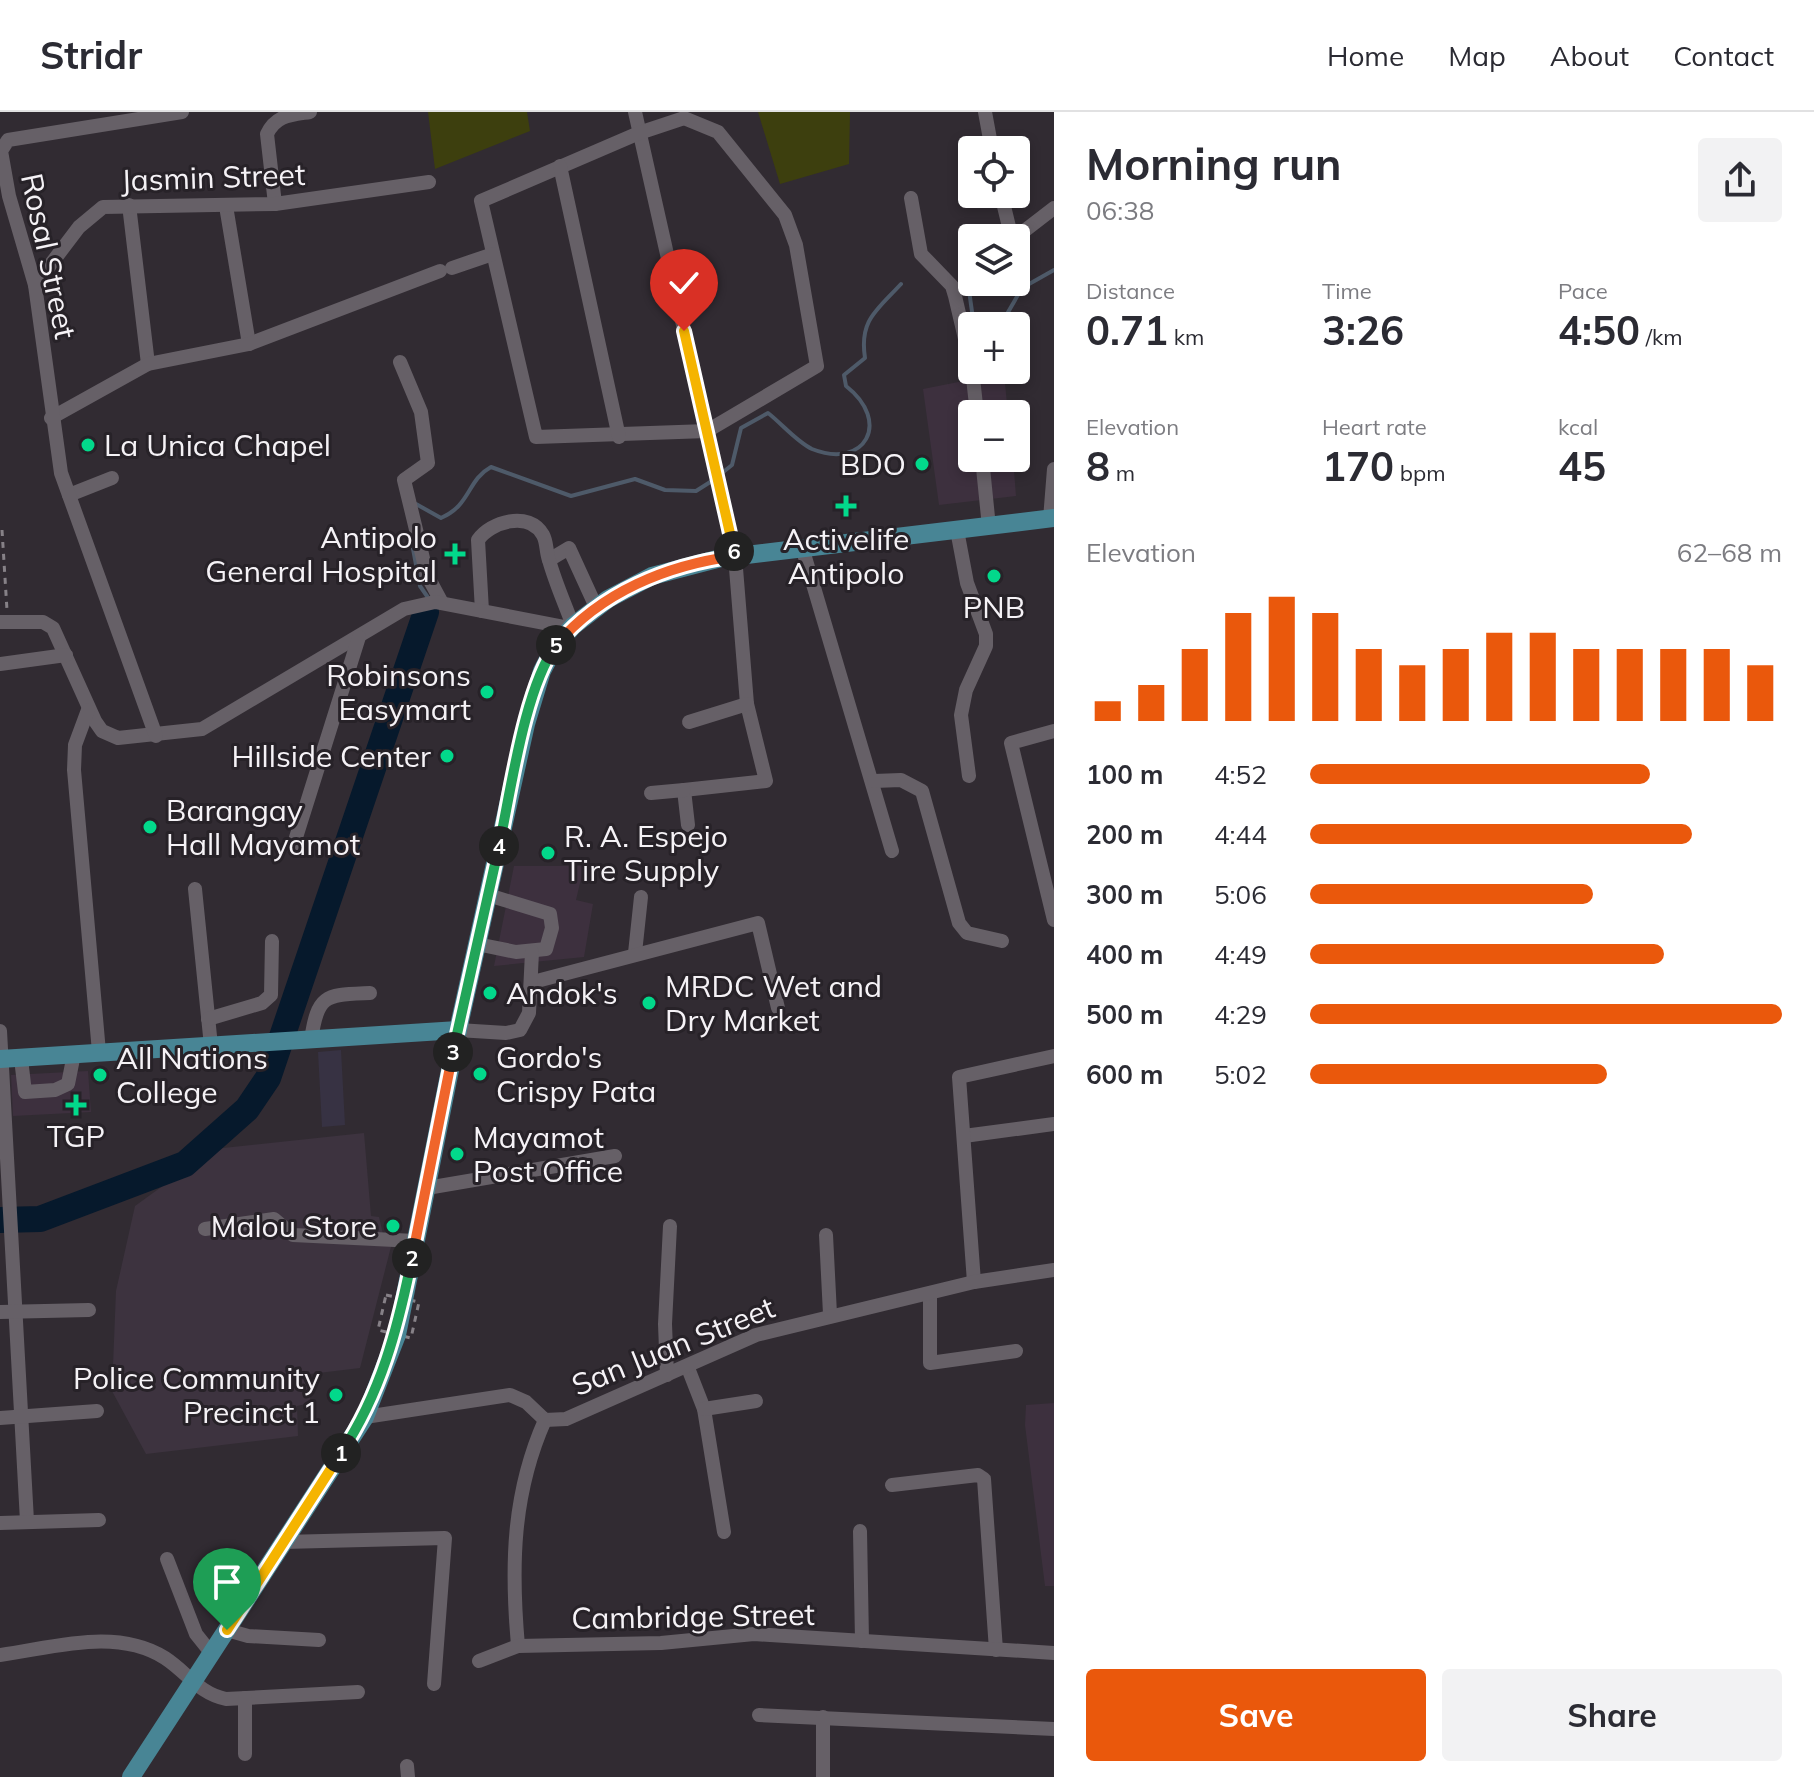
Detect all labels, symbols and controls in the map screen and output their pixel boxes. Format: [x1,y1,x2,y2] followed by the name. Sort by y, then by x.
[40,31,142,79] text: Stridr
[1327,38,1404,73] text: Home
[1448,38,1506,73] text: Map
[1550,38,1629,73] text: About
[1673,38,1774,73] text: Contact
[958,136,1030,472] map controls
[958,136,1030,208] button: locate
[1086,136,1342,191] text: Morning run
[1698,138,1782,222] button: share
[120,155,306,199] street label: Jasmin Street
[13,170,85,342] street label: Rosal Street
[1086,194,1154,227] text: 06:38
[958,224,1030,296] button: layers
[650,249,718,331] pin
[662,261,706,305] icon: check
[1086,277,1175,305] text: Distance
[1322,277,1372,305] text: Time
[1558,277,1608,305] text: Pace
[1086,305,1168,355] text: 0.71
[1322,305,1404,355] text: 3:26
[1558,305,1640,355] text: 4:50
[958,312,1030,384] button: +
[1168,323,1204,351] text: km
[1640,323,1683,351] text: /km
[958,400,1030,472] button: −
[1086,413,1179,441] text: Elevation
[1322,413,1427,441] text: Heart rate
[1558,413,1598,441] text: kcal
[104,426,331,464] place label: La Unica Chapel
[79,436,97,454] marker: La Unica Chapel
[1086,441,1110,491] text: 8
[1322,441,1394,491] text: 170
[1558,441,1606,491] text: 45
[840,445,906,483] place label: BDO
[913,455,931,473] marker: BDO
[1110,459,1135,487] text: m
[1394,459,1445,487] text: bpm
[835,495,857,517] marker: Activelife Antipolo
[205,518,437,590] place label: Antipolo General Hospital
[783,520,909,592] place label: Activelife Antipolo
[714,531,754,571] pin: 6
[1086,536,1196,569] text: Elevation
[1677,536,1782,569] text: 62–68 m
[727,537,741,565] text: 6
[444,543,466,565] marker: Antipolo General Hospital
[985,567,1003,585] marker: PNB
[963,588,1025,626] place label: PNB
[536,625,576,665] pin: 5
[549,631,563,659] text: 5
[326,656,471,728] place label: Robinsons Easymart
[478,683,496,701] marker: Robinsons Easymart
[232,737,431,775] place label: Hillside Center
[438,747,456,765] marker: Hillside Center
[1086,758,1163,791] text: 100 m
[1214,758,1267,791] text: 4:52
[166,791,360,863] place label: Barangay Hall Mayamot
[564,817,728,889] place label: R. A. Espejo Tire Supply
[141,818,159,836] marker: Barangay Hall Mayamot
[1086,818,1163,851] text: 200 m
[1214,818,1267,851] text: 4:44
[479,826,519,866] pin: 4
[492,832,506,860] text: 4
[539,844,557,862] marker: R. A. Espejo Tire Supply
[1086,878,1163,911] text: 300 m
[1214,878,1267,911] text: 5:06
[1086,938,1163,971] text: 400 m
[1214,938,1267,971] text: 4:49
[665,967,882,1039] place label: MRDC Wet and Dry Market
[506,974,618,1012] place label: Andok's
[481,984,499,1002] marker: Andok's
[640,994,658,1012] marker: MRDC Wet and Dry Market
[1086,998,1163,1031] text: 500 m
[1214,998,1267,1031] text: 4:29
[433,1032,473,1072] pin: 3
[446,1038,460,1066] text: 3
[496,1038,656,1110] place label: Gordo's Crispy Pata
[116,1039,268,1111] place label: All Nations College
[1086,1058,1163,1091] text: 600 m
[1214,1058,1267,1091] text: 5:02
[471,1065,489,1083] marker: Gordo's Crispy Pata
[91,1066,109,1084] marker: All Nations College
[67,1096,85,1114] marker: TGP
[47,1117,105,1155] place label: TGP
[473,1118,623,1190] place label: Mayamot Post Office
[448,1145,466,1163] marker: Mayamot Post Office
[211,1207,377,1245] place label: Malou Store
[384,1217,402,1235] marker: Malou Store
[392,1238,432,1278] pin: 2
[405,1244,419,1272] text: 2
[566,1288,780,1404] street label: San Juan Street
[73,1359,320,1431] place label: Police Community Precinct 1
[327,1386,345,1404] marker: Police Community Precinct 1
[321,1433,361,1473] pin: 1
[334,1439,348,1467] text: 1
[193,1548,261,1630] pin
[205,1560,249,1604] icon: arrive
[571,1595,815,1637] street label: Cambridge Street
[1086,1669,1426,1761] button: Save
[1442,1669,1782,1761] button: Share

